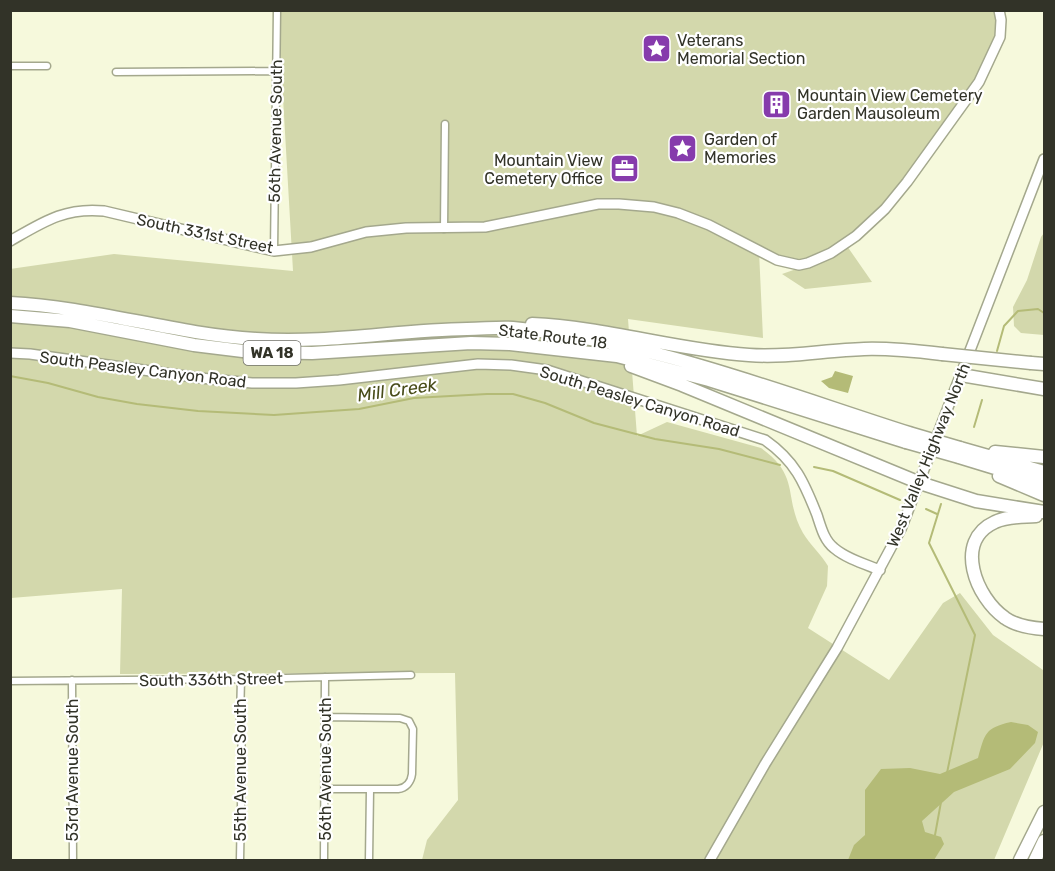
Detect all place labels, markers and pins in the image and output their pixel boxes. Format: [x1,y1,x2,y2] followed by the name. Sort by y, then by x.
[677,31,805,68] place label: Veterans Memorial Section
[640,33,672,65] place icon: Veterans Memorial Section
[797,86,983,123] place label: Mountain View Cemetery Garden Mausoleum
[760,88,792,120] building icon: Mountain View Cemetery Garden Mausoleum
[704,130,778,167] place label: Garden of Memories
[667,132,699,164] place icon: Garden of Memories
[484,151,603,188] place label: Mountain View Cemetery Office
[608,153,640,185] office icon: Mountain View Cemetery Office

